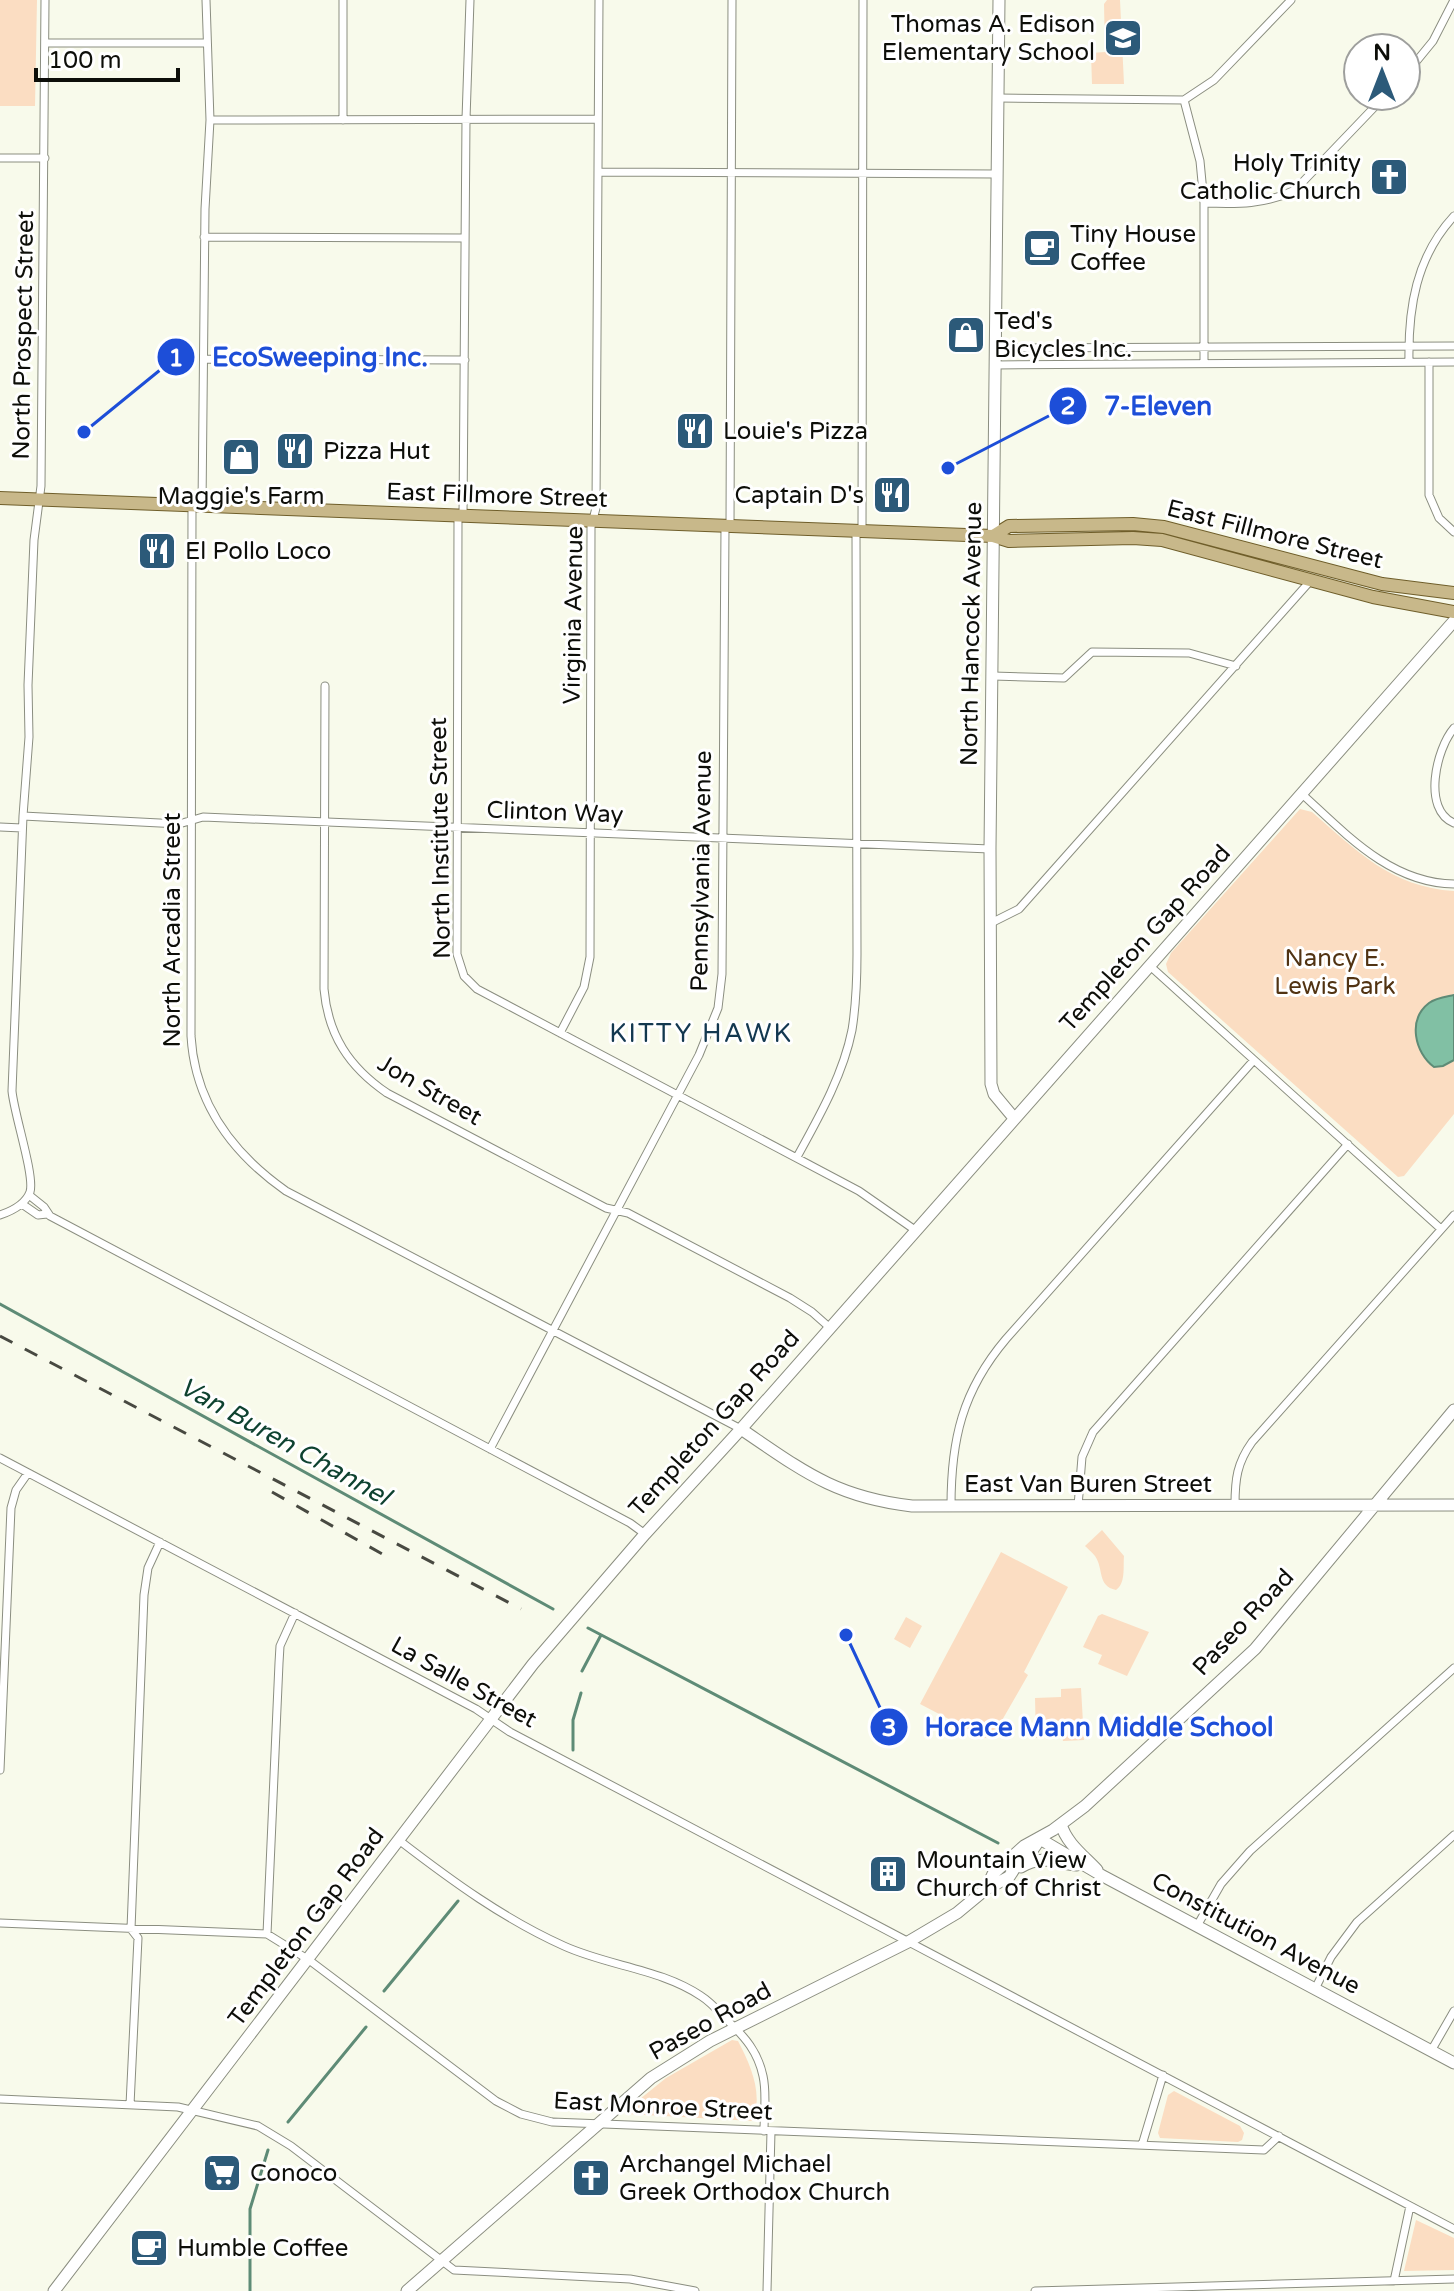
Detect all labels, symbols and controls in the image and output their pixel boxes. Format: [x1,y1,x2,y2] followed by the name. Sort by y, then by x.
[882,10,1095,67] place label: Thomas A. Edison Elementary School
[1102,17,1144,59] school or university icon: Thomas A. Edison Elementary School
[36,32,178,82] scale bar
[1342,32,1422,112] north arrow
[1373,40,1391,66] text: N
[48,46,122,75] text: 100 m
[1180,149,1361,206] place label: Holy Trinity Catholic Church
[1368,156,1410,198] church icon: Holy Trinity Catholic Church
[7,210,40,460] street label: North Prospect Street
[1070,220,1196,277] place label: Tiny House Coffee
[1021,227,1063,269] cafe icon: Tiny House Coffee
[994,307,1132,364] place label: Ted's Bicycles Inc.
[945,314,987,356] shop icon: Ted's Bicycles Inc.
[156,332,444,382] callout: EcoSweeping Inc.
[212,342,428,373] text: EcoSweeping Inc.
[168,344,184,373] text: 1
[1048,381,1229,431] callout: 7-Eleven
[1104,391,1212,422] text: 7-Eleven
[1060,392,1076,421] text: 2
[674,410,716,452] restaurant icon: Louie's Pizza
[723,417,868,446] place label: Louie's Pizza
[274,430,316,472] restaurant icon: Pizza Hut
[220,436,262,478] shop icon: Maggie's Farm
[323,437,430,466] place label: Pizza Hut
[871,474,913,516] restaurant icon: Captain D's
[386,477,608,514] street label: East Fillmore Street
[734,481,864,510] place label: Captain D's
[157,482,325,511] place label: Maggie's Farm
[1164,494,1386,575] street label: East Fillmore Street
[955,502,988,766] street label: North Hancock Avenue
[557,525,590,705] street label: Virginia Avenue
[136,530,178,572] restaurant icon: El Pollo Loco
[185,537,331,566] place label: El Pollo Loco
[424,717,457,959] street label: North Institute Street
[685,750,718,992] street label: Pennsylvania Avenue
[486,796,624,829] street label: Clinton Way
[158,812,187,1048] street label: North Arcadia Street
[1054,839,1237,1038] street label: Templeton Gap Road
[1274,944,1396,1001] park label: Nancy E. Lewis Park
[609,1018,793,1049] district label: KITTY HAWK
[373,1049,487,1132] street label: Jon Street
[623,1324,806,1523] street label: Templeton Gap Road
[174,1371,398,1514] water label: Van Buren Channel
[964,1470,1212,1499] street label: East Van Buren Street
[1187,1563,1300,1682] street label: Paseo Road
[386,1630,542,1734] street label: La Salle Street
[869,1702,1289,1752] callout: Horace Mann Middle School
[925,1712,1273,1743] text: Horace Mann Middle School
[881,1714,897,1743] text: 3
[222,1822,391,2032] street label: Templeton Gap Road
[916,1846,1101,1903] place label: Mountain View Church of Christ
[867,1853,909,1895] building icon: Mountain View Church of Christ
[1146,1866,1365,2001] street label: Constitution Avenue
[644,1976,776,2067] street label: Paseo Road
[553,2086,773,2127] street label: East Monroe Street
[619,2150,890,2207] place label: Archangel Michael Greek Orthodox Church
[201,2152,243,2194] supermarket icon: Conoco
[570,2157,612,2199] church icon: Archangel Michael Greek Orthodox Church
[250,2159,337,2188] place label: Conoco
[128,2227,170,2269] cafe icon: Humble Coffee
[177,2234,348,2263] place label: Humble Coffee

